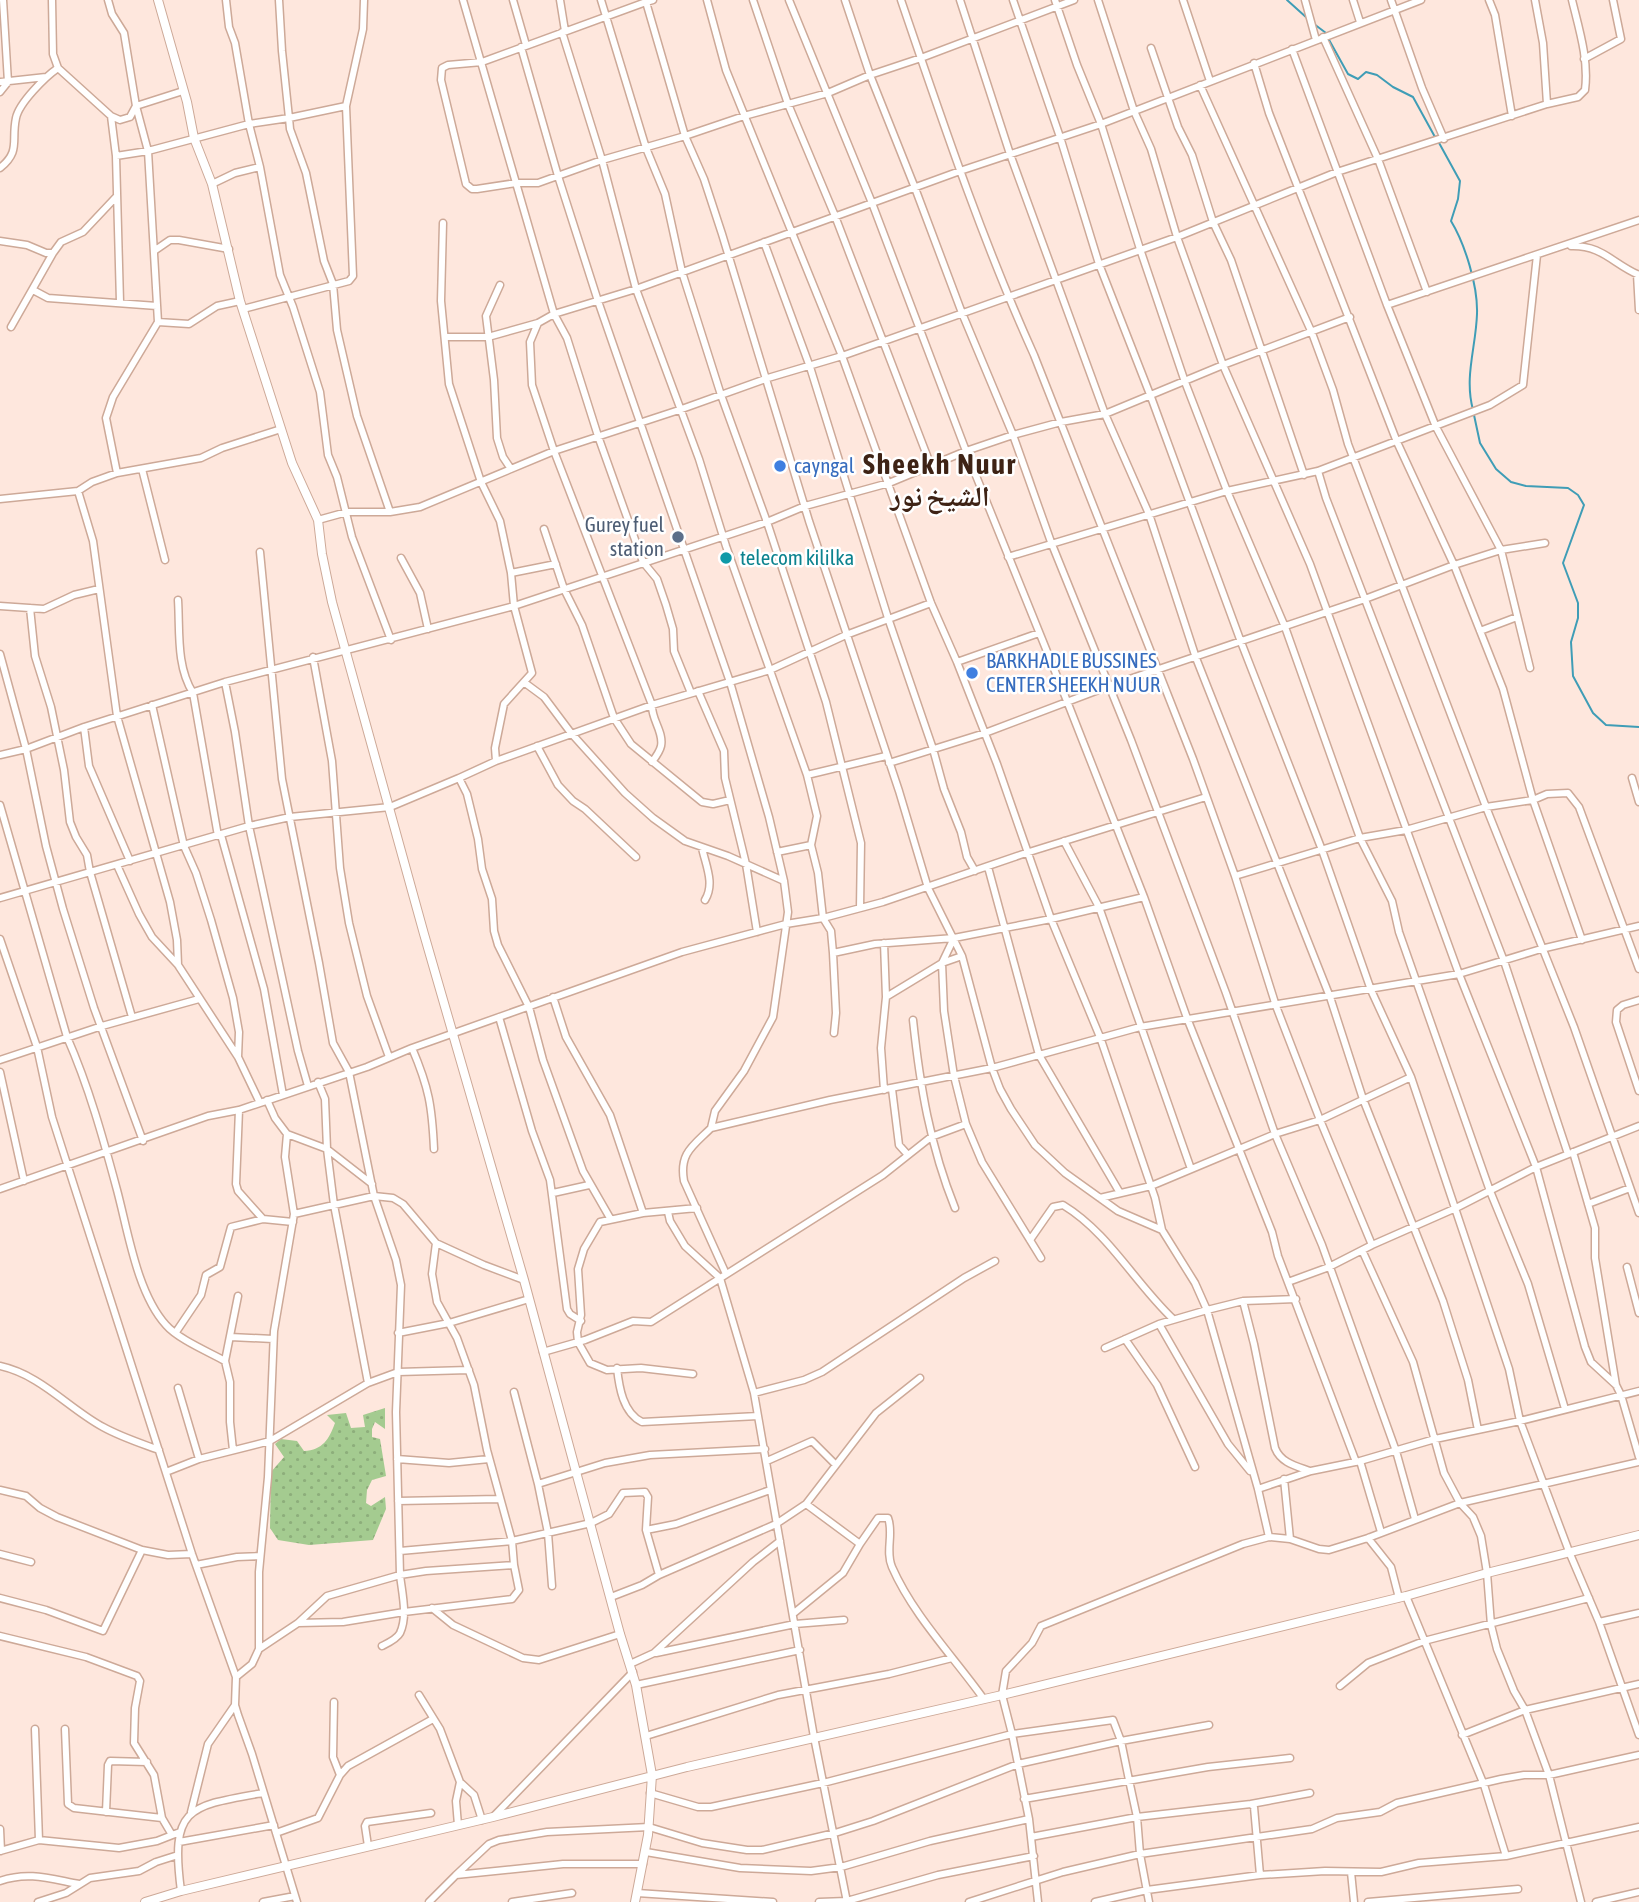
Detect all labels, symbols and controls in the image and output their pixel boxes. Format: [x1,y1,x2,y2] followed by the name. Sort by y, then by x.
[863,448,1017,515] district label: Sheekh Nuur الشيخ نور
[794,453,855,477] place label: cayngal
[772,458,788,474] marker: cayngal
[585,512,664,560] place label: Gurey fuel station
[670,529,686,545] marker: Gurey fuel station
[740,545,854,569] place label: telecom kililka
[718,550,734,566] marker: telecom kililka
[986,648,1161,696] place label: BARKHADLE BUSSINES CENTER SHEEKH NUUR
[964,665,980,681] marker: BARKHADLE BUSSINES CENTER SHEEKH NUUR

